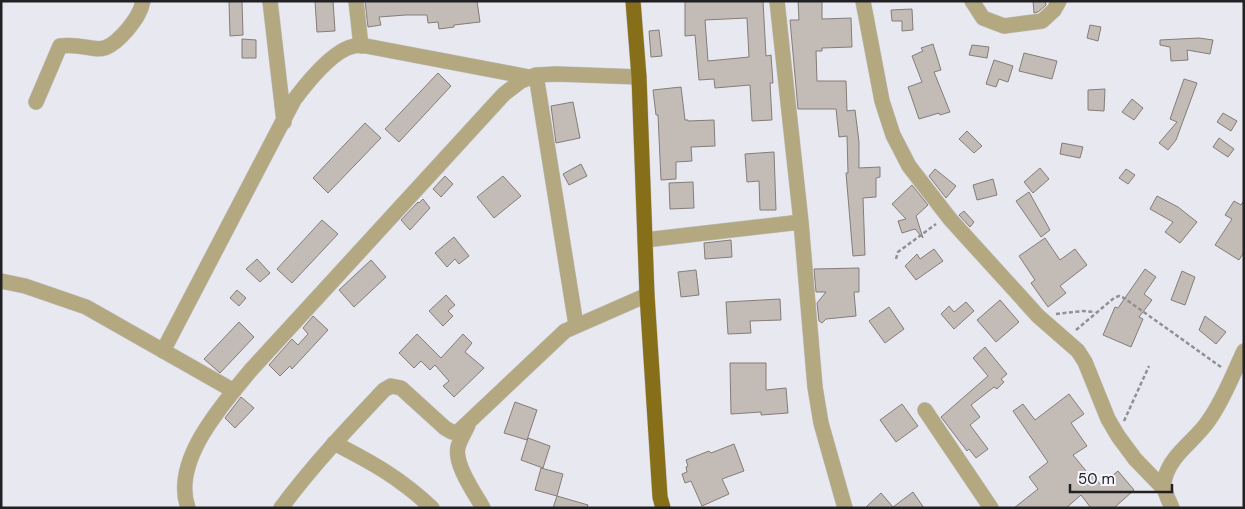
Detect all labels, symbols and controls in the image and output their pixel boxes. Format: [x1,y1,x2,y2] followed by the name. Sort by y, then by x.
[1070,462,1172,494] scale bar
[1078,469,1115,489] text: 50 m

